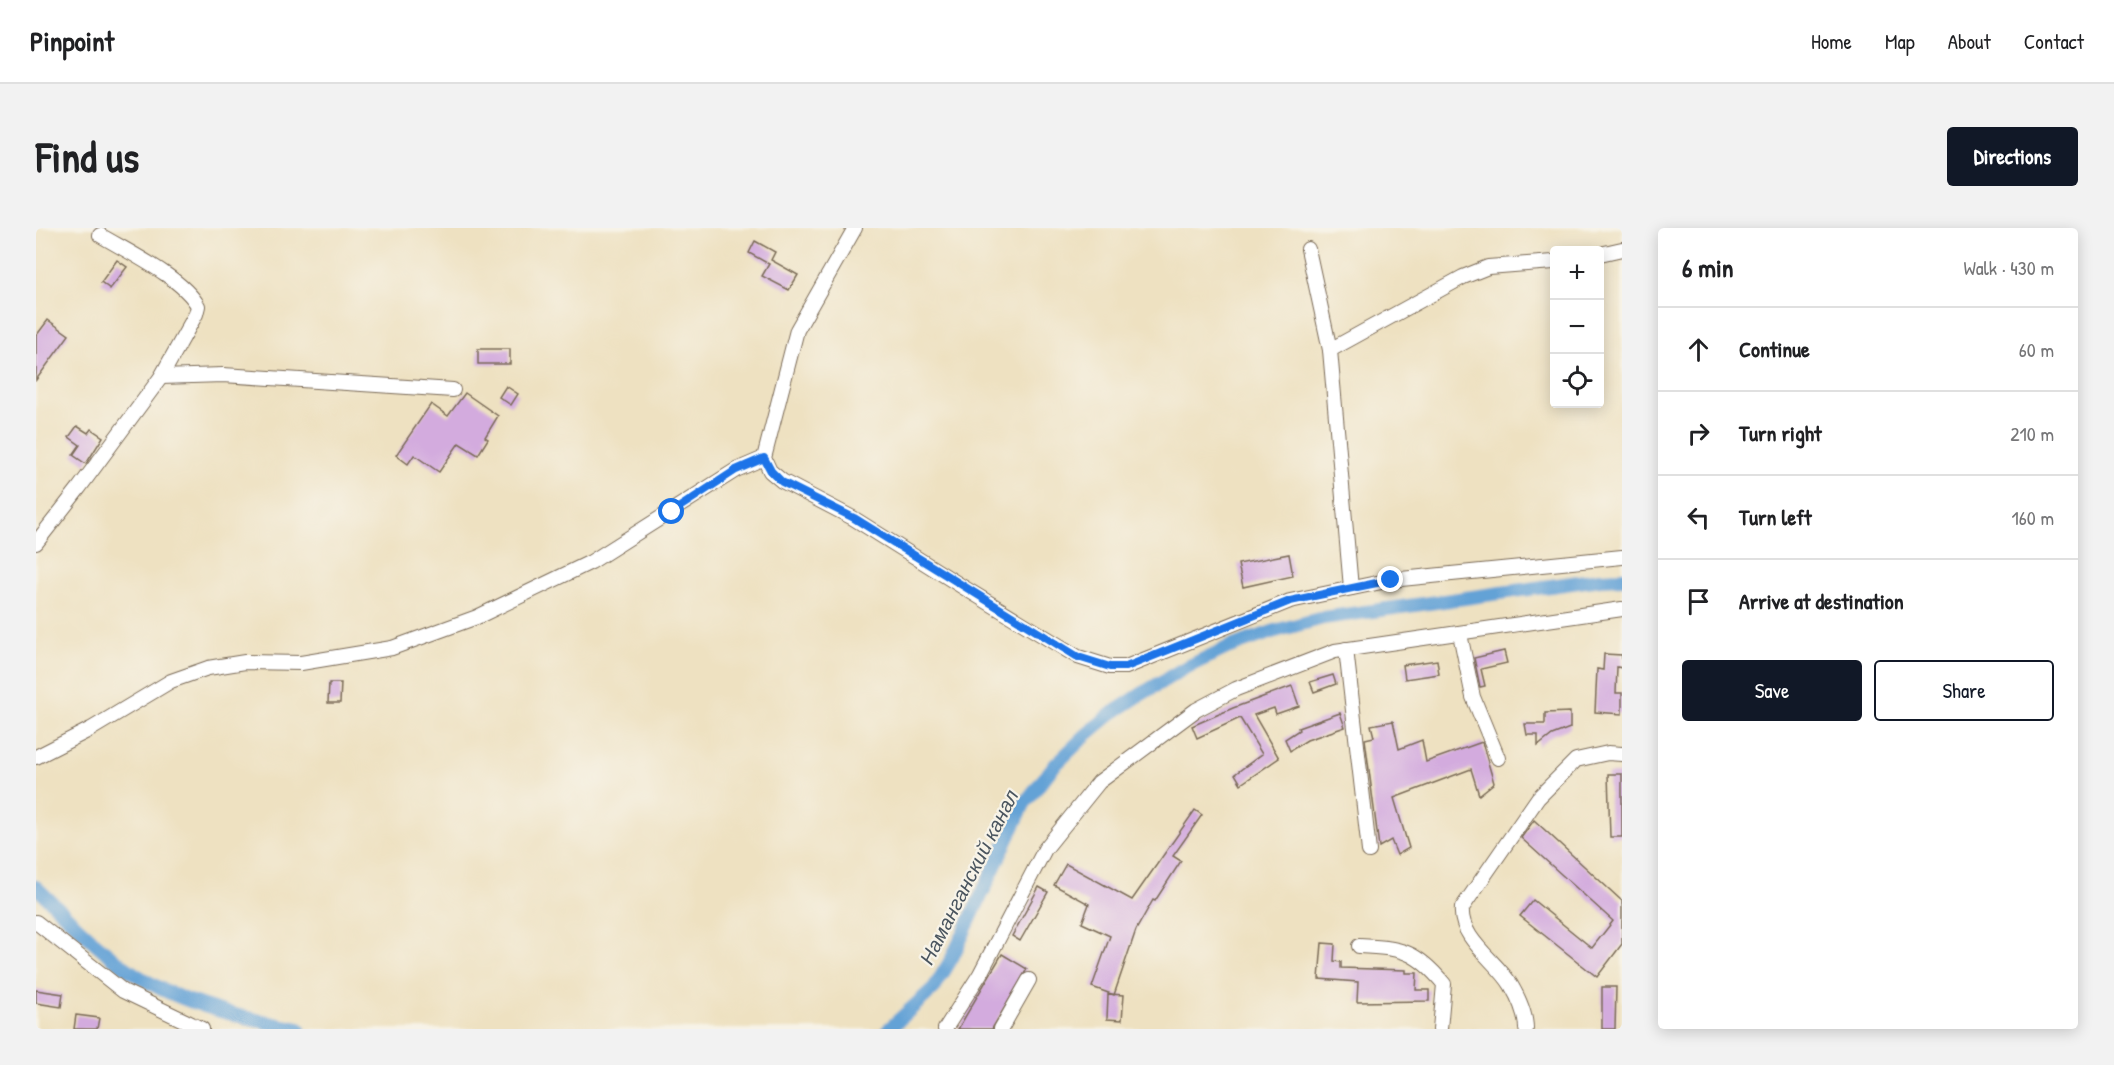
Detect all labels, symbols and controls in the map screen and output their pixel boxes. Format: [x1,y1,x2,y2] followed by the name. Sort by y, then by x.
[30,22,114,60] text: Pinpoint
[1811,27,1852,56] text: Home
[1885,27,1915,56] text: Map
[1948,27,1991,56] text: About
[2024,27,2084,56] text: Contact
[1947,127,2078,186] button: Directions
[36,128,139,185] text: Find us
[1550,246,1604,408] map controls
[1550,246,1604,300] button: +
[1682,250,1734,285] text: 6 min
[1963,254,2054,281] text: Walk · 430 m
[1550,300,1604,354] button: −
[1682,333,1715,366] icon: ahead
[1739,334,1810,364] text: Continue
[2019,336,2054,363] text: 60 m
[1550,354,1604,408] button: locate
[1682,417,1715,450] icon: right
[1739,418,1822,448] text: Turn right
[2010,420,2054,447] text: 210 m
[658,498,684,524] route start
[1682,501,1715,534] icon: left
[1739,502,1812,532] text: Turn left
[2012,504,2054,531] text: 160 m
[1377,566,1403,592] route end
[1682,585,1715,618] icon: arrive
[1739,586,1904,616] text: Arrive at destination
[1682,660,1862,721] button: Save
[1874,660,2054,721] button: Share
[913,785,1024,969] water label: Наманганский канал

